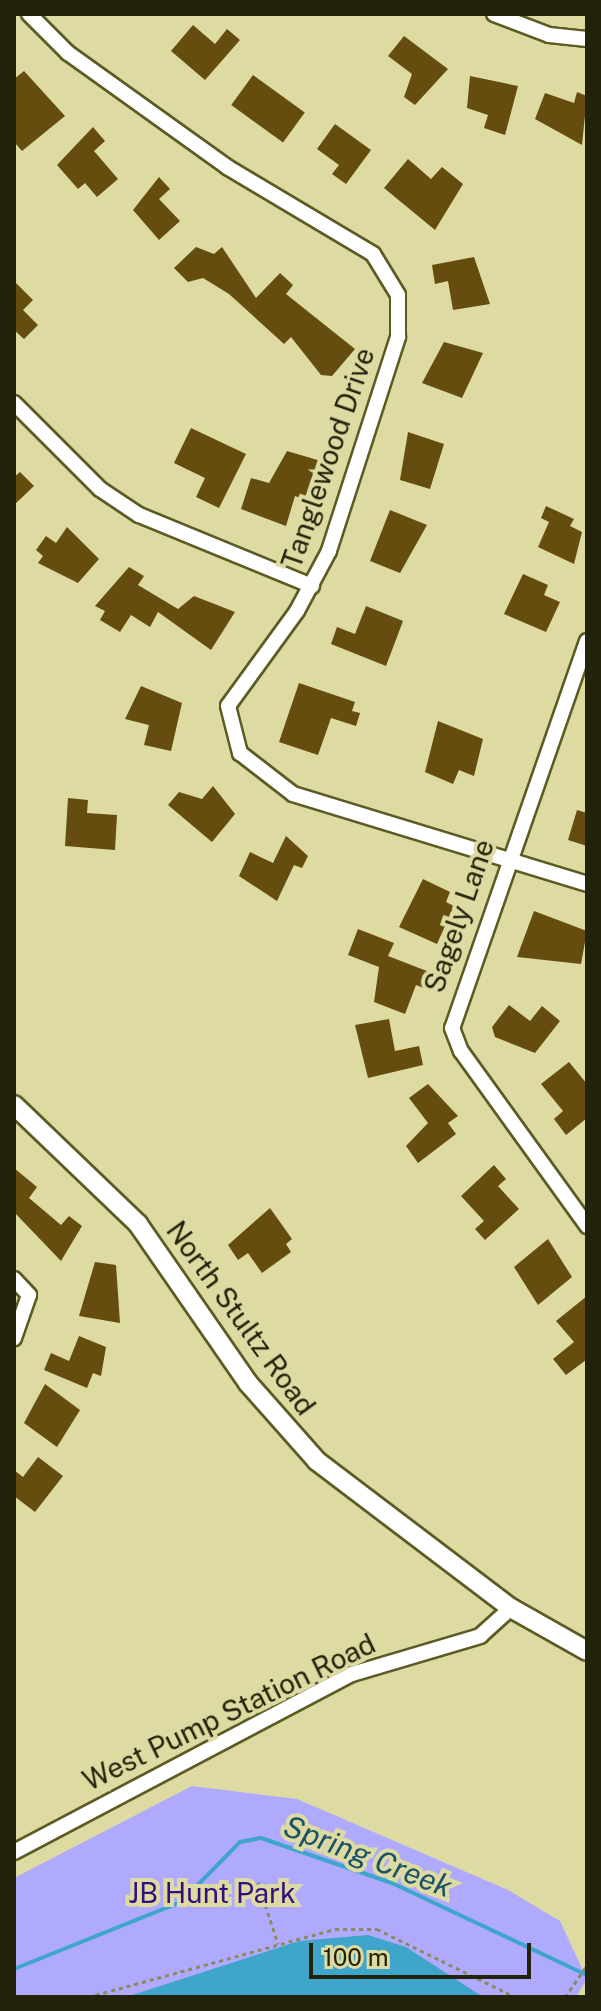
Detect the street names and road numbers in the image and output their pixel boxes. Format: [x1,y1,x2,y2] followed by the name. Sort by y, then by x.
[274,343,382,573] street label: Tanglewood Drive
[417,835,501,997] street label: Sagely Lane
[159,1215,323,1421] street label: North Stultz Road
[77,1626,381,1798] street label: West Pump Station Road

